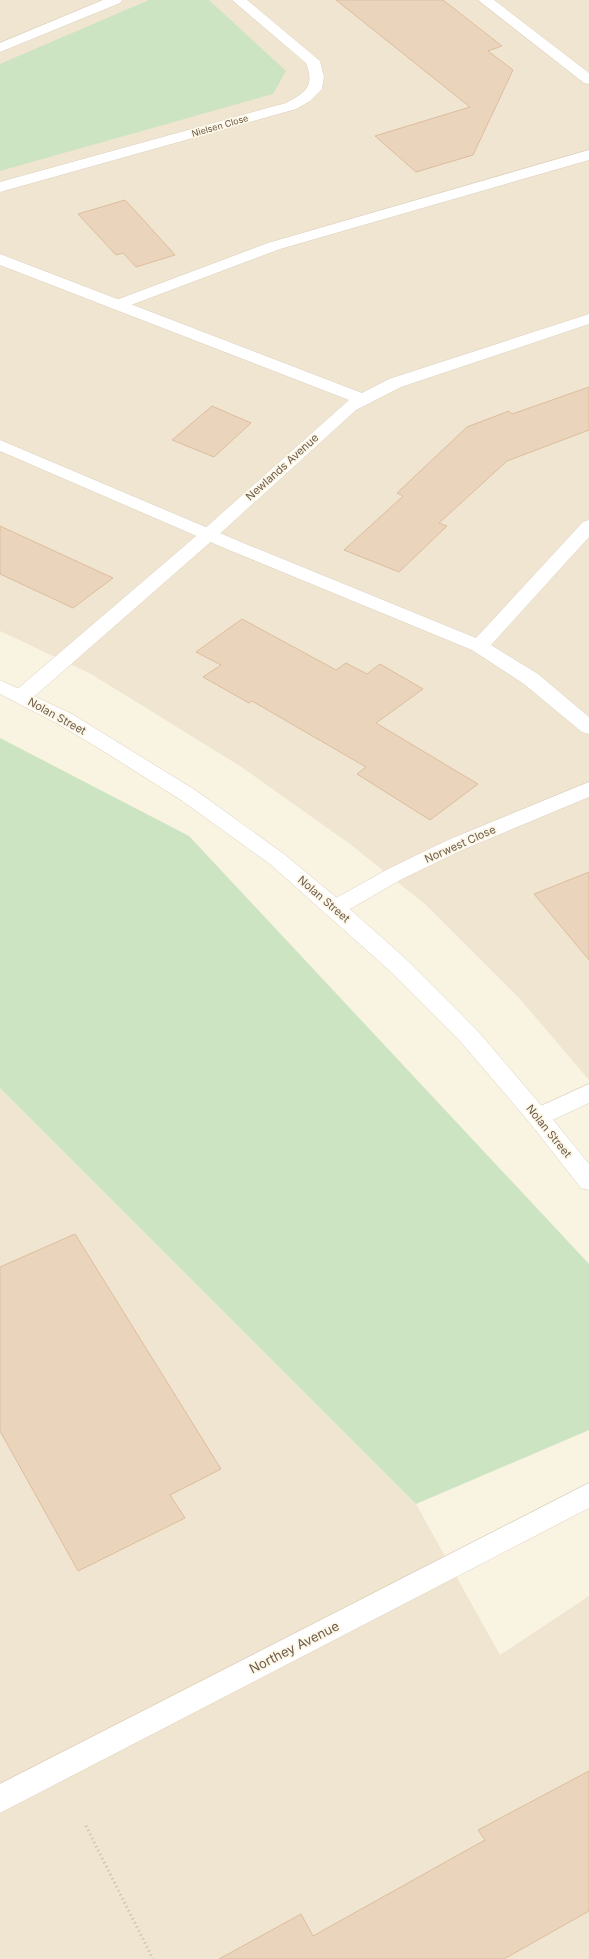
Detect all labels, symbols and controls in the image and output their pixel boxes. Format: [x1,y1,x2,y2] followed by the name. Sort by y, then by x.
[190,112,249,139] street label: Nielsen Close
[243,431,321,503] street label: Newlands Avenue
[25,694,89,738] street label: Nolan Street
[422,822,498,866] street label: Norwest Close
[295,873,353,926] street label: Nolan Street
[523,1102,575,1161] street label: Nolan Street
[246,1617,342,1677] street label: Northey Avenue

